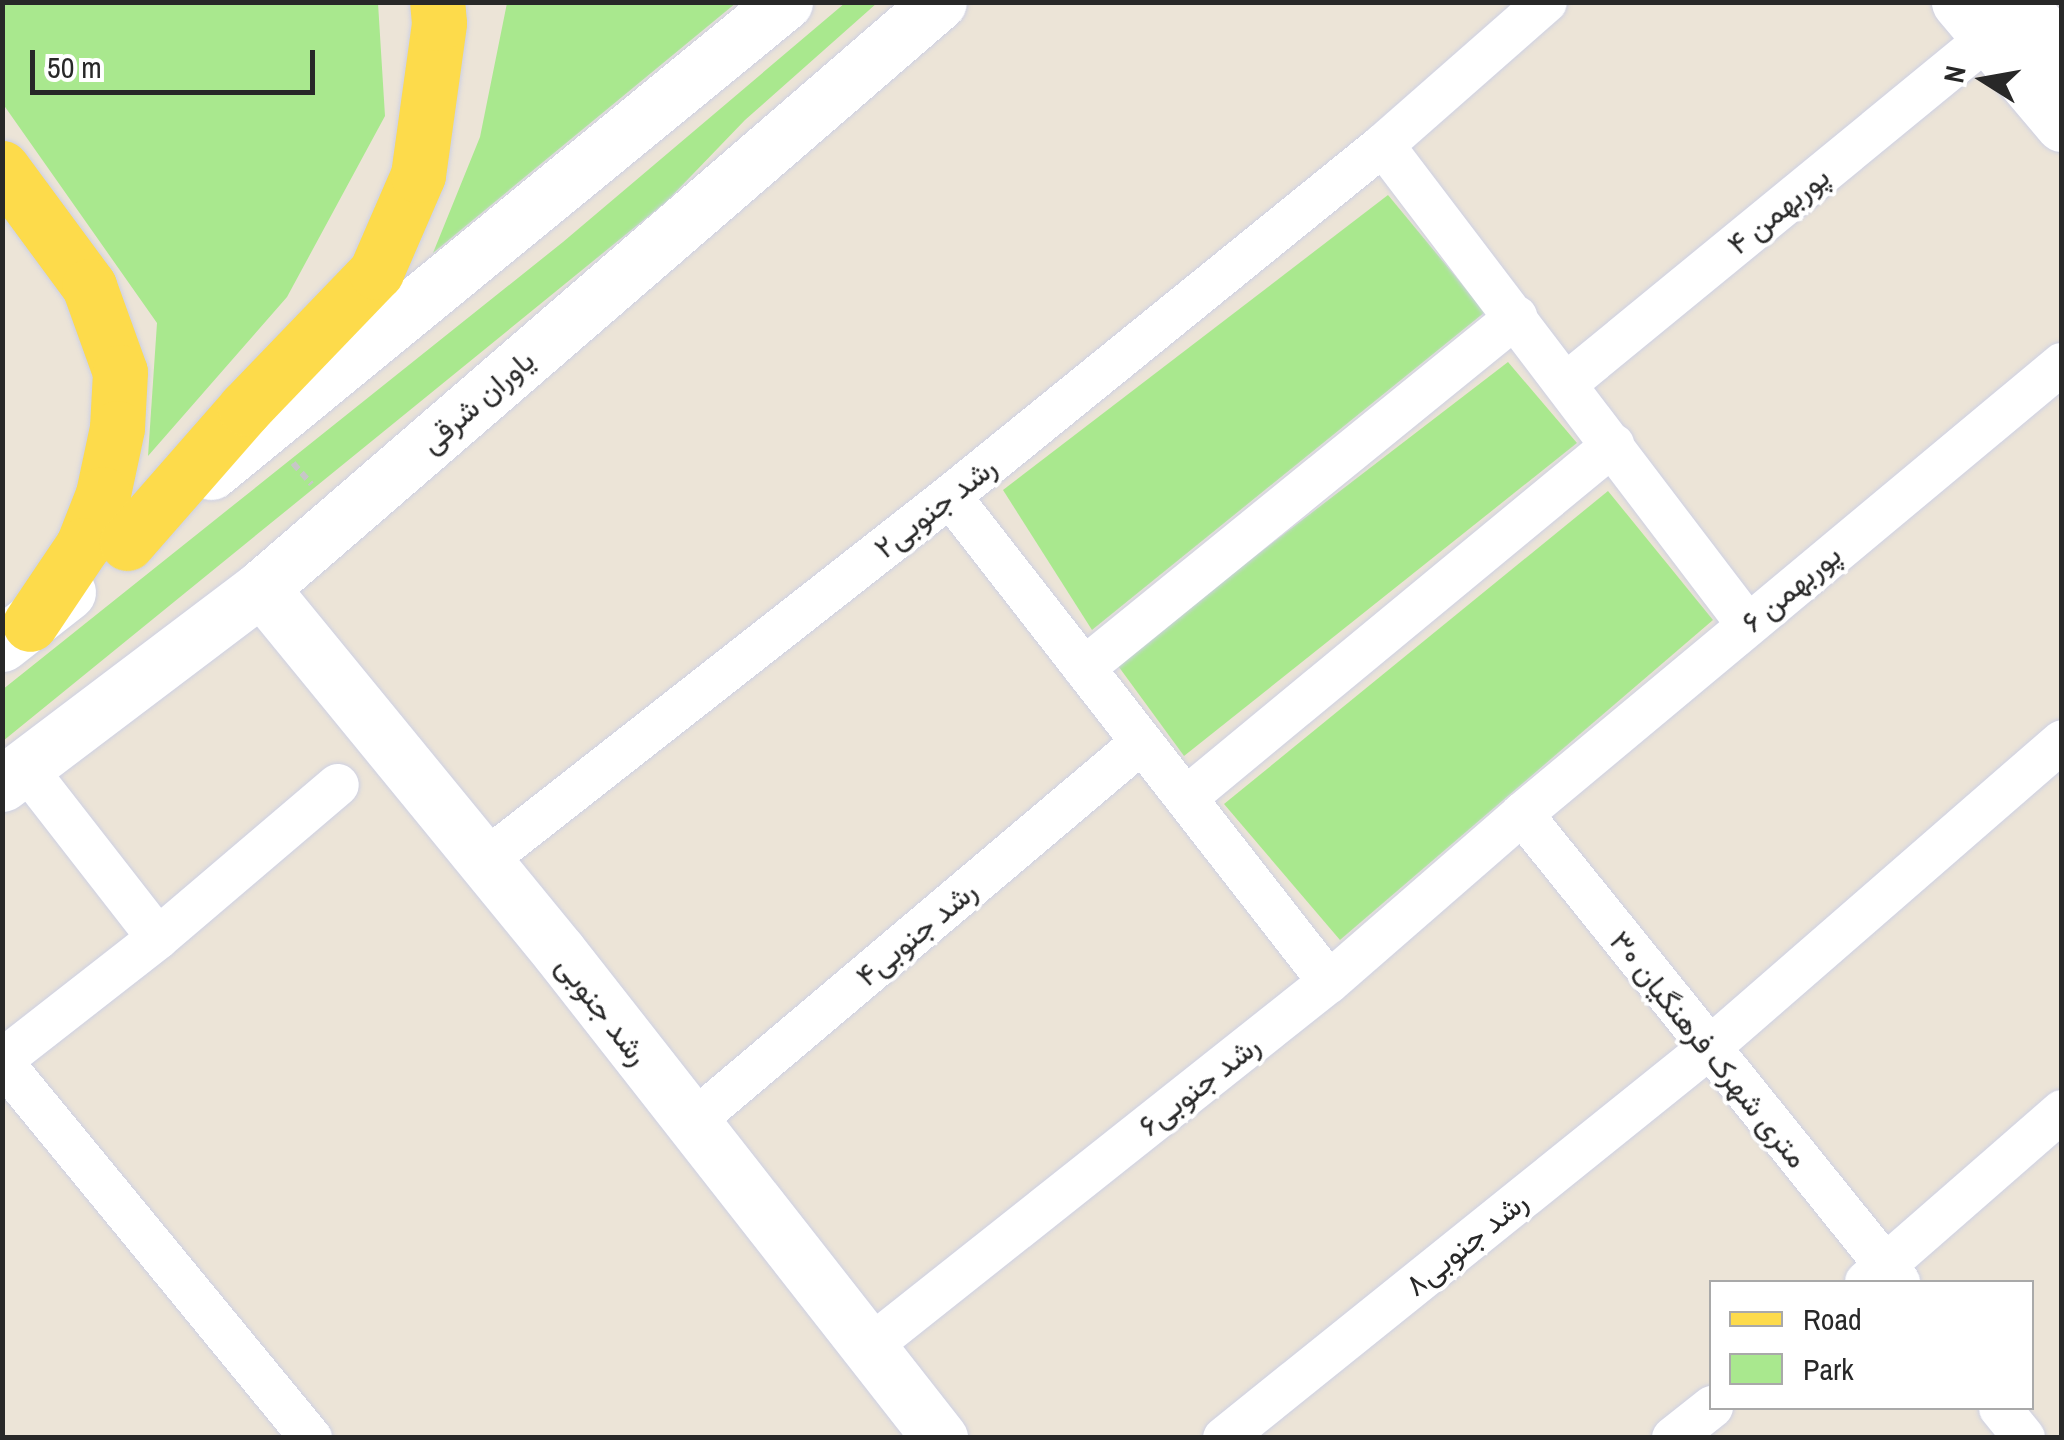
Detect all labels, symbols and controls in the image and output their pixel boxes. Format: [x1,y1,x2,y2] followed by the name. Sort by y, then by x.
[35,30,320,92] scale bar
[1934,30,2034,130] north arrow
[47,47,102,87] text: 50 m
[1934,63,1975,86] text: N
[1720,158,1836,262] street label: پوربهمن ۴
[413,342,541,460] street label: یاوران شرقی
[867,448,1003,566] street label: رشد جنوبی۲
[1734,536,1848,640] street label: پوربهمن ۶
[848,872,984,994] street label: رشد جنوبی۴
[1602,923,1816,1175] street label: ۳۰ متری شهرک فرهنگیان
[549,948,657,1072] street label: رشد جنوبی
[1131,1027,1267,1143] street label: رشد جنوبی۶
[1398,1183,1534,1303] street label: رشد جنوبی۸
[1709,1280,2034,1410] legend
[1803,1299,1862,1339] text: Road
[1803,1349,1854,1389] text: Park

